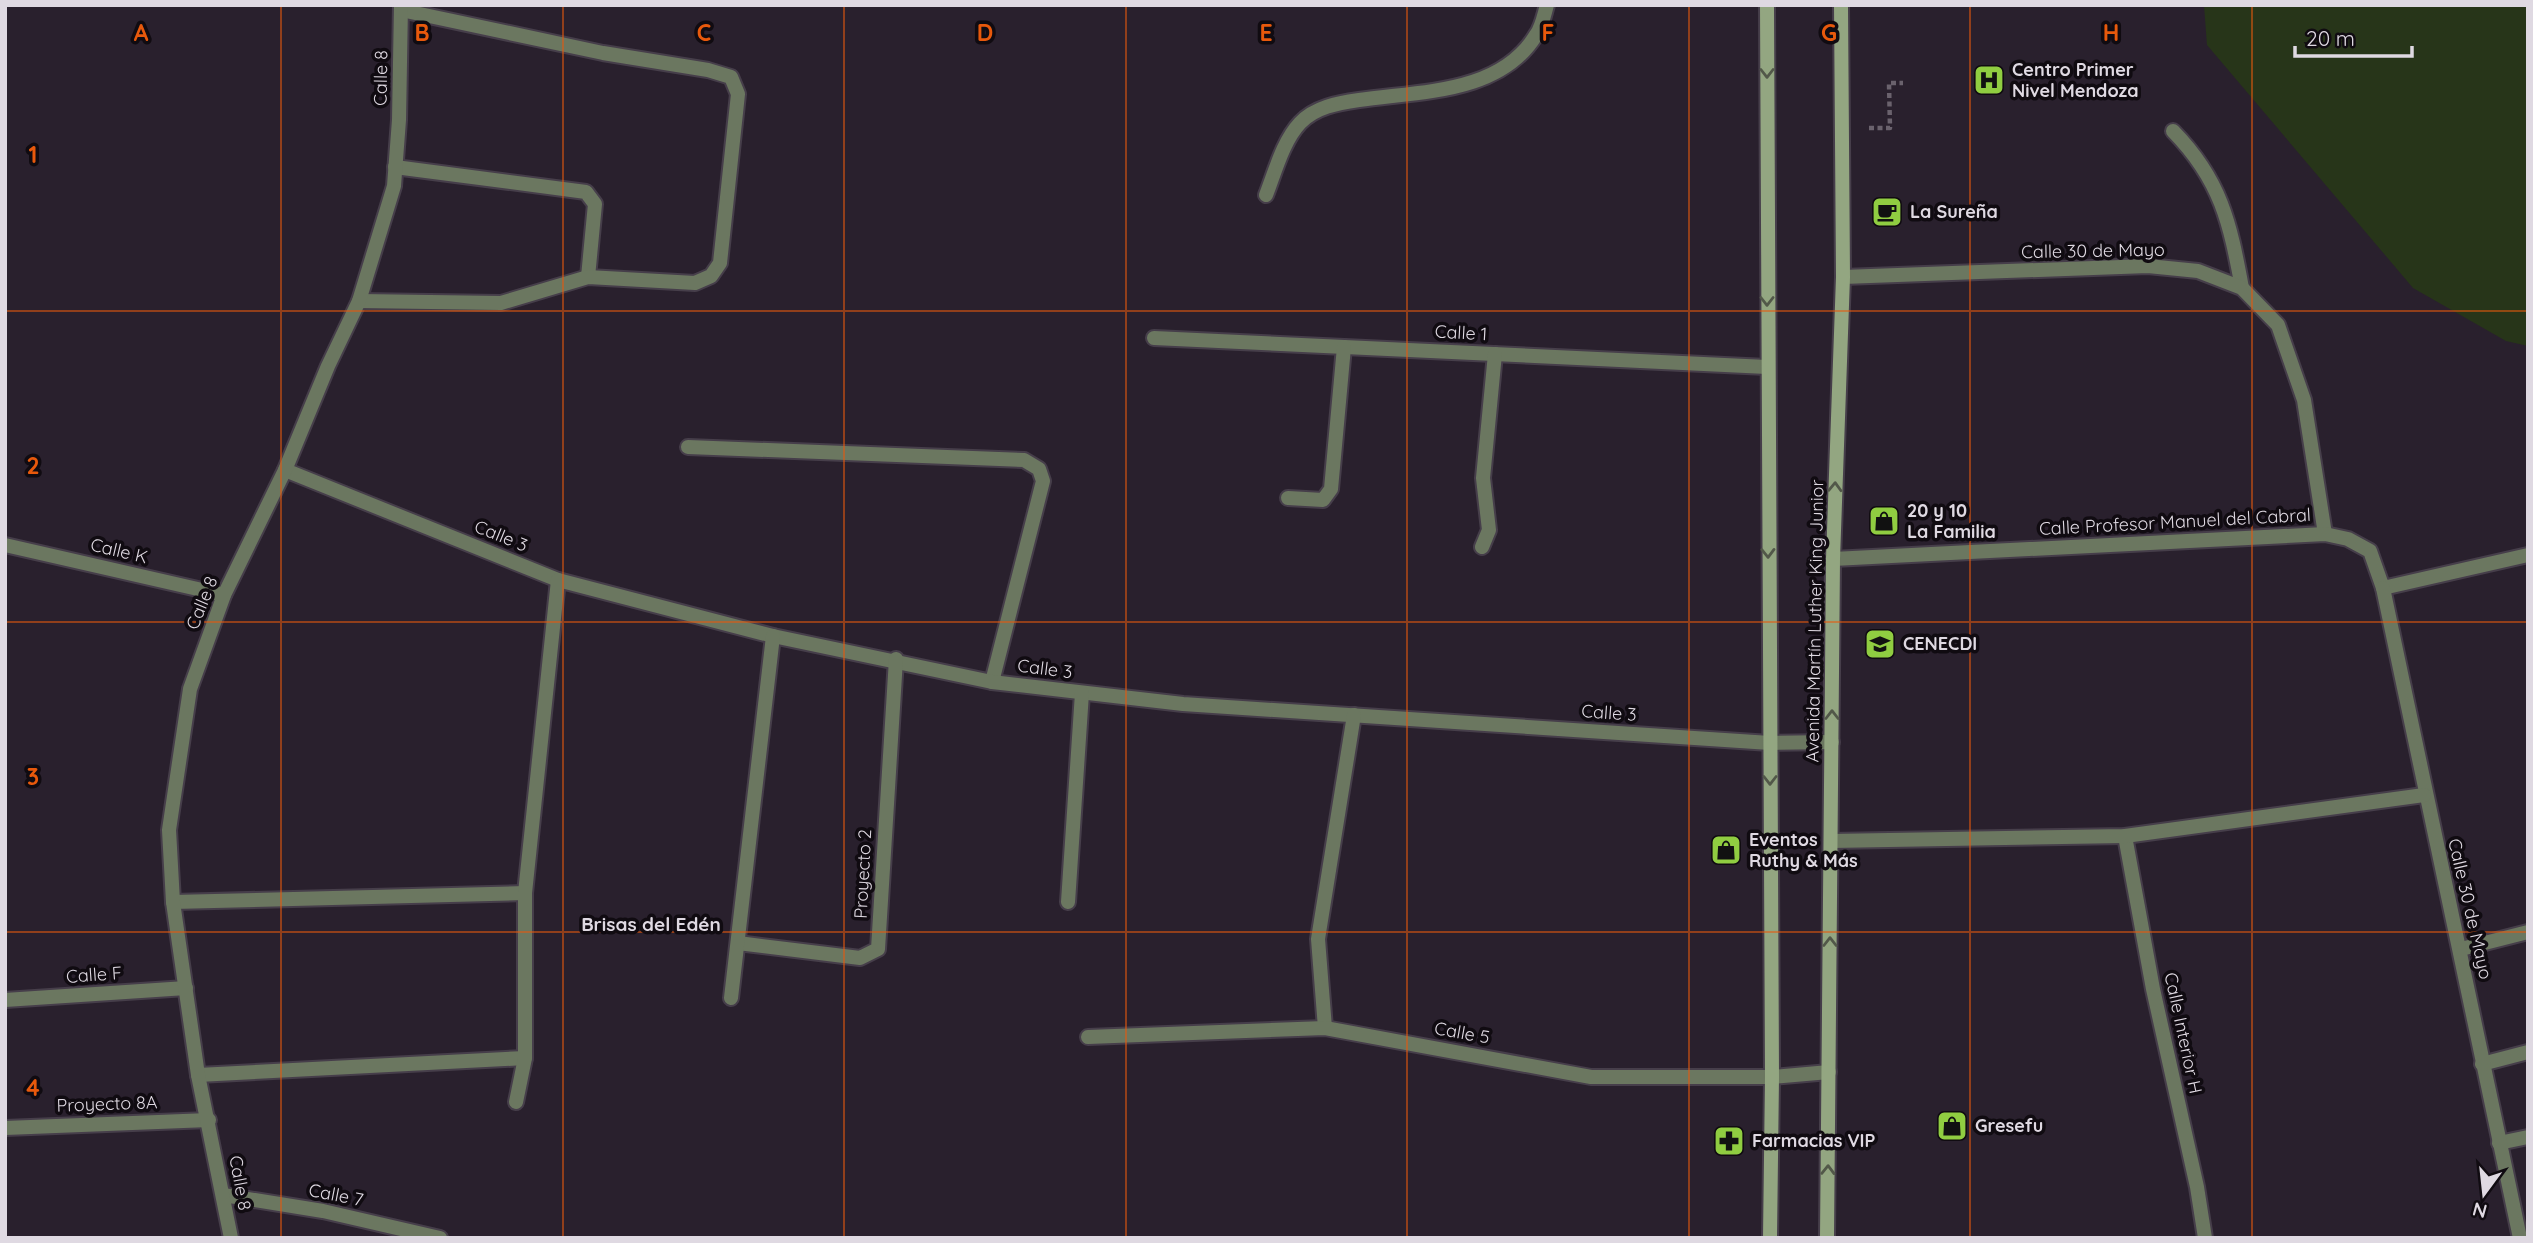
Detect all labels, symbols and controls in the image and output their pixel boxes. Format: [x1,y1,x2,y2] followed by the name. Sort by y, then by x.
[2295,14,2412,58] scale bar
[134,18,149,47] text: A
[414,18,430,47] text: B
[697,18,711,47] text: C
[977,18,993,47] text: D
[1259,18,1273,47] text: E
[1542,18,1554,47] text: F
[1821,18,1837,47] text: G
[2103,18,2119,47] text: H
[2306,25,2355,51] text: 20 m
[369,50,392,106] street label: Calle 8
[2012,58,2139,102] place label: Centro Primer Nivel Mendoza
[1972,63,2006,97] hospital icon: Centro Primer Nivel Mendoza
[1759,69,1775,79] one-way arrow
[29,140,37,169] text: 1
[1870,195,1904,229] cafe icon: La Sureña
[1910,200,1998,223] place label: La Sureña
[2021,238,2165,263] street label: Calle 30 de Mayo
[1759,296,1775,307] one-way arrow
[1434,320,1488,345] street label: Calle 1
[26,451,40,480] text: 2
[1801,479,1828,763] street label: Avenida Martín Luther King Junior
[1828,481,1843,492] one-way arrow
[1907,499,1996,543] place label: 20 y 10 La Familia
[2038,503,2312,540] street label: Calle Profesor Manuel del Cabral
[1867,504,1901,538] shop icon: 20 y 10 La Familia
[471,515,531,557] street label: Calle 3
[88,533,150,568] street label: Calle K
[1761,548,1776,559] one-way arrow
[180,573,223,633] street label: Calle 8
[1863,627,1897,661] school or university icon: CENECDI
[1903,632,1977,655] place label: CENECDI
[1016,654,1074,683] street label: Calle 3
[1581,699,1637,726] street label: Calle 3
[1824,709,1840,719] one-way arrow
[27,762,39,791] text: 3
[1762,776,1778,786] one-way arrow
[1749,828,1858,872] place label: Eventos Ruthy & Más
[849,829,876,919] street label: Proyecto 2
[1709,833,1743,867] shop icon: Eventos Ruthy & Más
[2443,836,2498,981] street label: Calle 30 de Mayo
[581,912,721,936] district label: Brisas del Edén
[1823,936,1838,947] one-way arrow
[65,961,123,988] street label: Calle F
[2159,970,2208,1096] street label: Calle Interior H
[1433,1016,1491,1049] street label: Calle 5
[26,1073,40,1102] text: 4
[56,1090,158,1117] street label: Proyecto 8A
[1935,1109,1969,1143] shop icon: Gresefu
[1975,1114,2043,1137] place label: Gresefu
[1712,1124,1746,1158] pharmacy icon: Farmacias VIP
[1752,1129,1876,1152] place label: Farmacias VIP
[224,1154,257,1212] street label: Calle 8
[2449,1159,2519,1229] north arrow
[1820,1164,1836,1174] one-way arrow
[307,1178,365,1211] street label: Calle 7
[2470,1197,2489,1224] text: N

